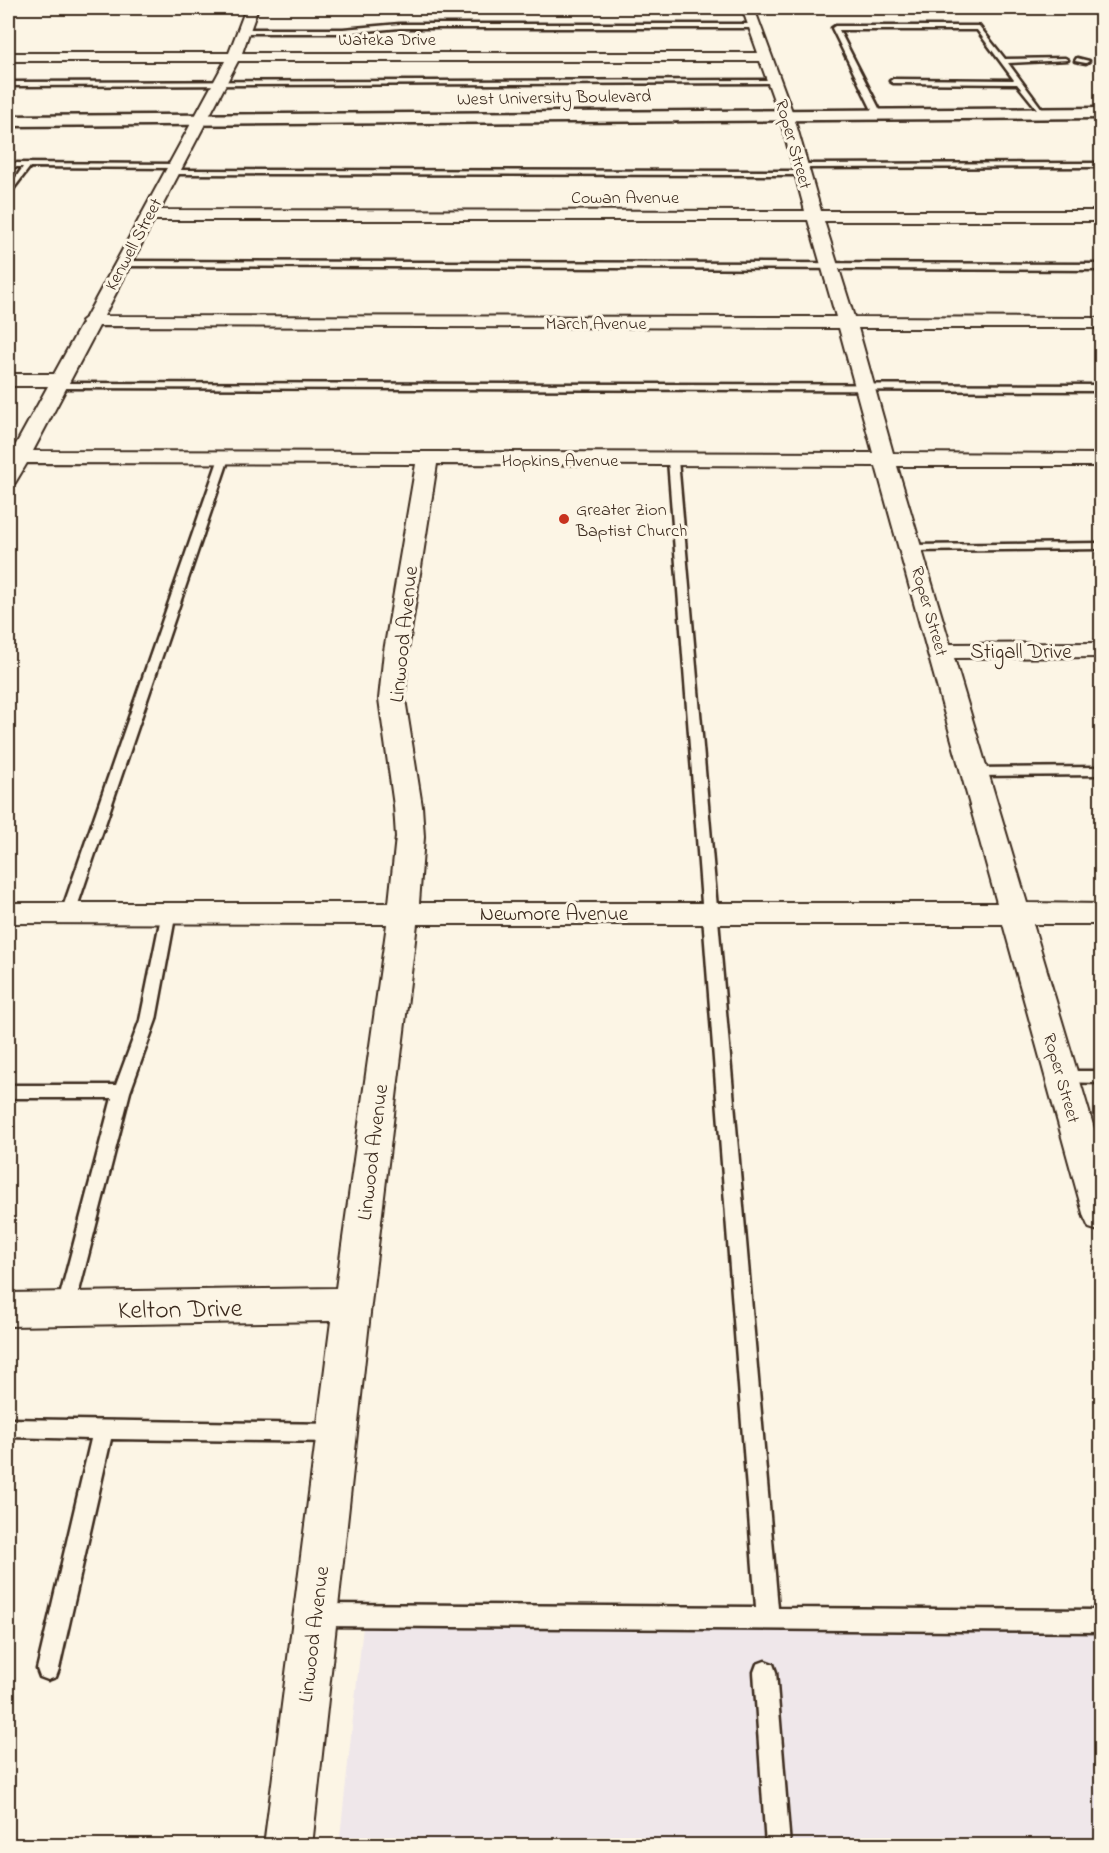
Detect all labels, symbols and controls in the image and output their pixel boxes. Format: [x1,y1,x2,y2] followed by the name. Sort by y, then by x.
[338,28,437,54] street label: Wateka Drive
[457,84,651,114] street label: West University Boulevard
[767,96,817,193] street label: Roper Street
[571,186,680,212] street label: Cowan Avenue
[99,194,170,296] street label: Kenwell Street
[545,312,647,338] street label: March Avenue
[502,449,619,475] street label: Hopkins Avenue
[575,498,687,545] place label: Greater Zion Baptist Church
[557,512,571,526] marker: Greater Zion Baptist Church
[903,563,953,660] street label: Roper Street
[383,564,427,704] street label: Linwood Avenue
[970,638,1072,670] street label: Stigall Drive
[480,900,629,930] street label: Newmore Avenue
[1035,1030,1085,1127] street label: Roper Street
[351,1082,397,1222] street label: Linwood Avenue
[117,1291,243,1331] street label: Kelton Drive
[292,1564,338,1704] street label: Linwood Avenue

